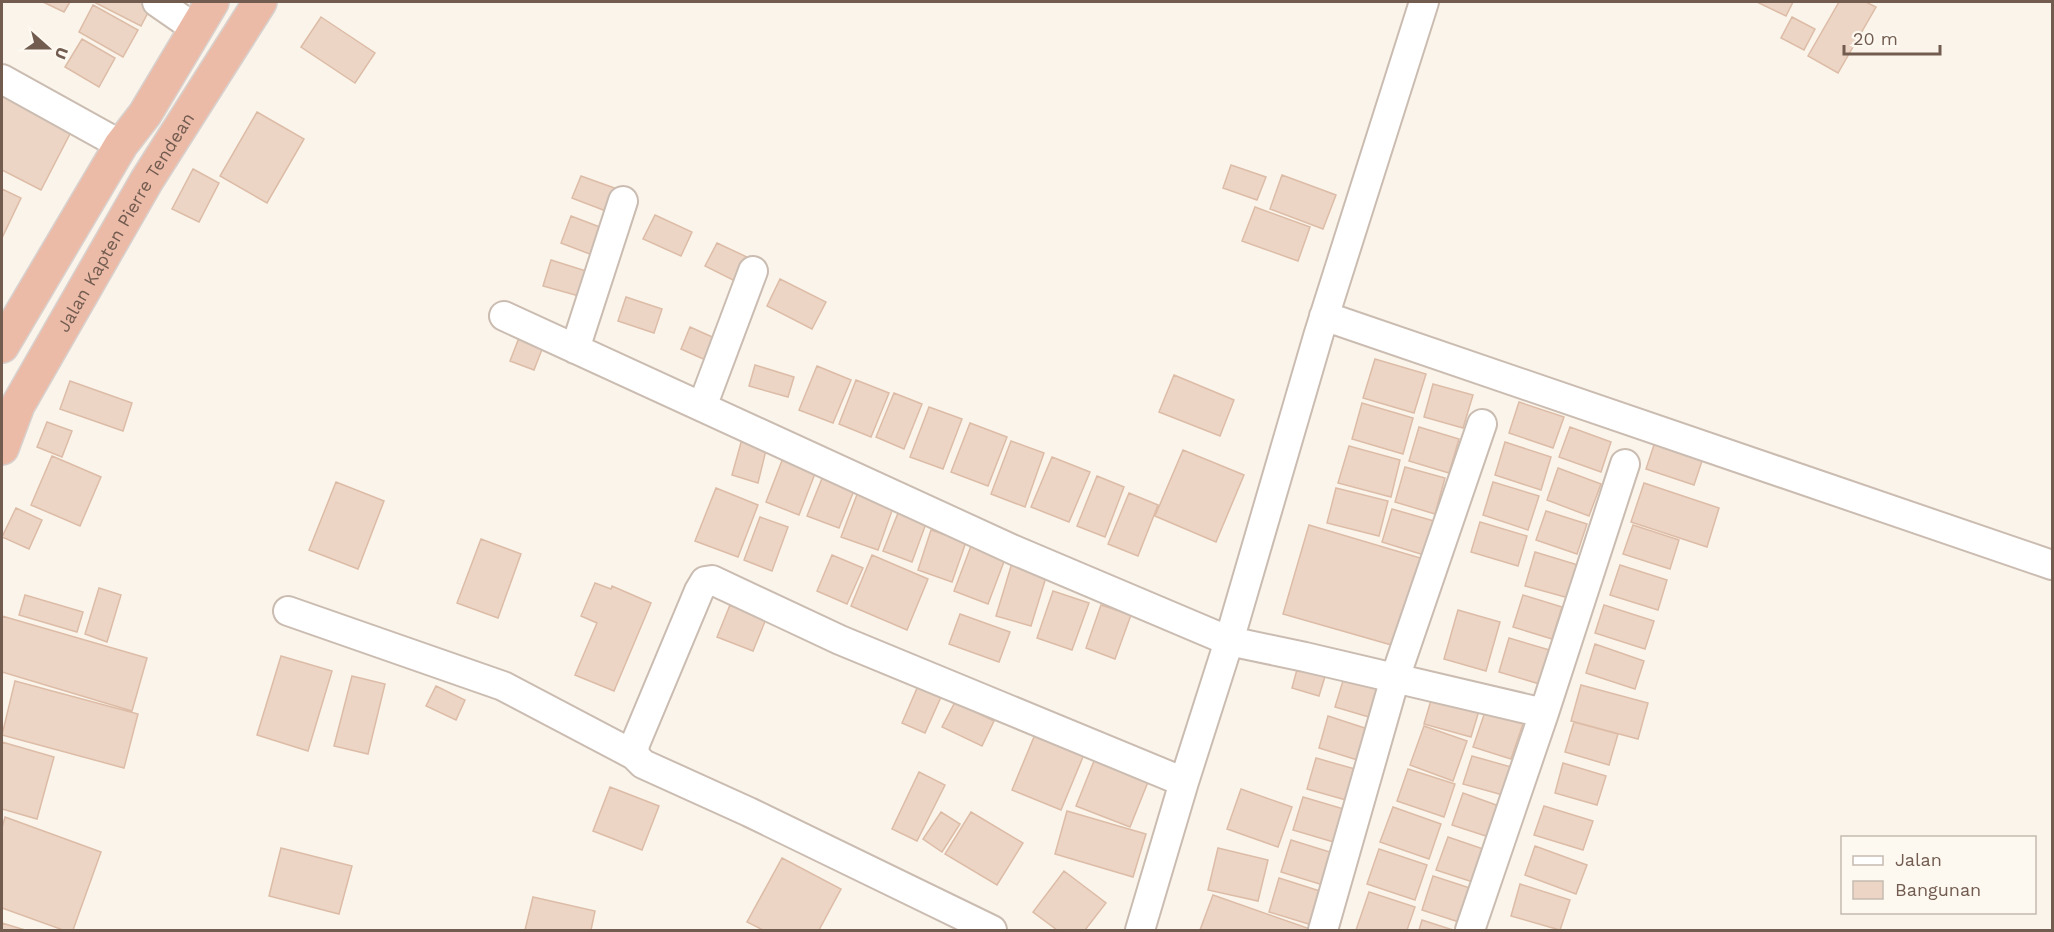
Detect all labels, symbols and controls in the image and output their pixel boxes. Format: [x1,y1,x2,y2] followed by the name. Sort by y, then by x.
[18,18,78,78] north arrow
[1844,18,1940,56] scale bar
[1853,28,1898,49] text: 20 m
[51,44,72,62] text: U
[52,108,198,335] street label: Jalan Kapten Pierre Tendean
[1841,836,2036,914] legend
[1895,849,1942,870] text: Jalan
[1895,879,1981,900] text: Bangunan

